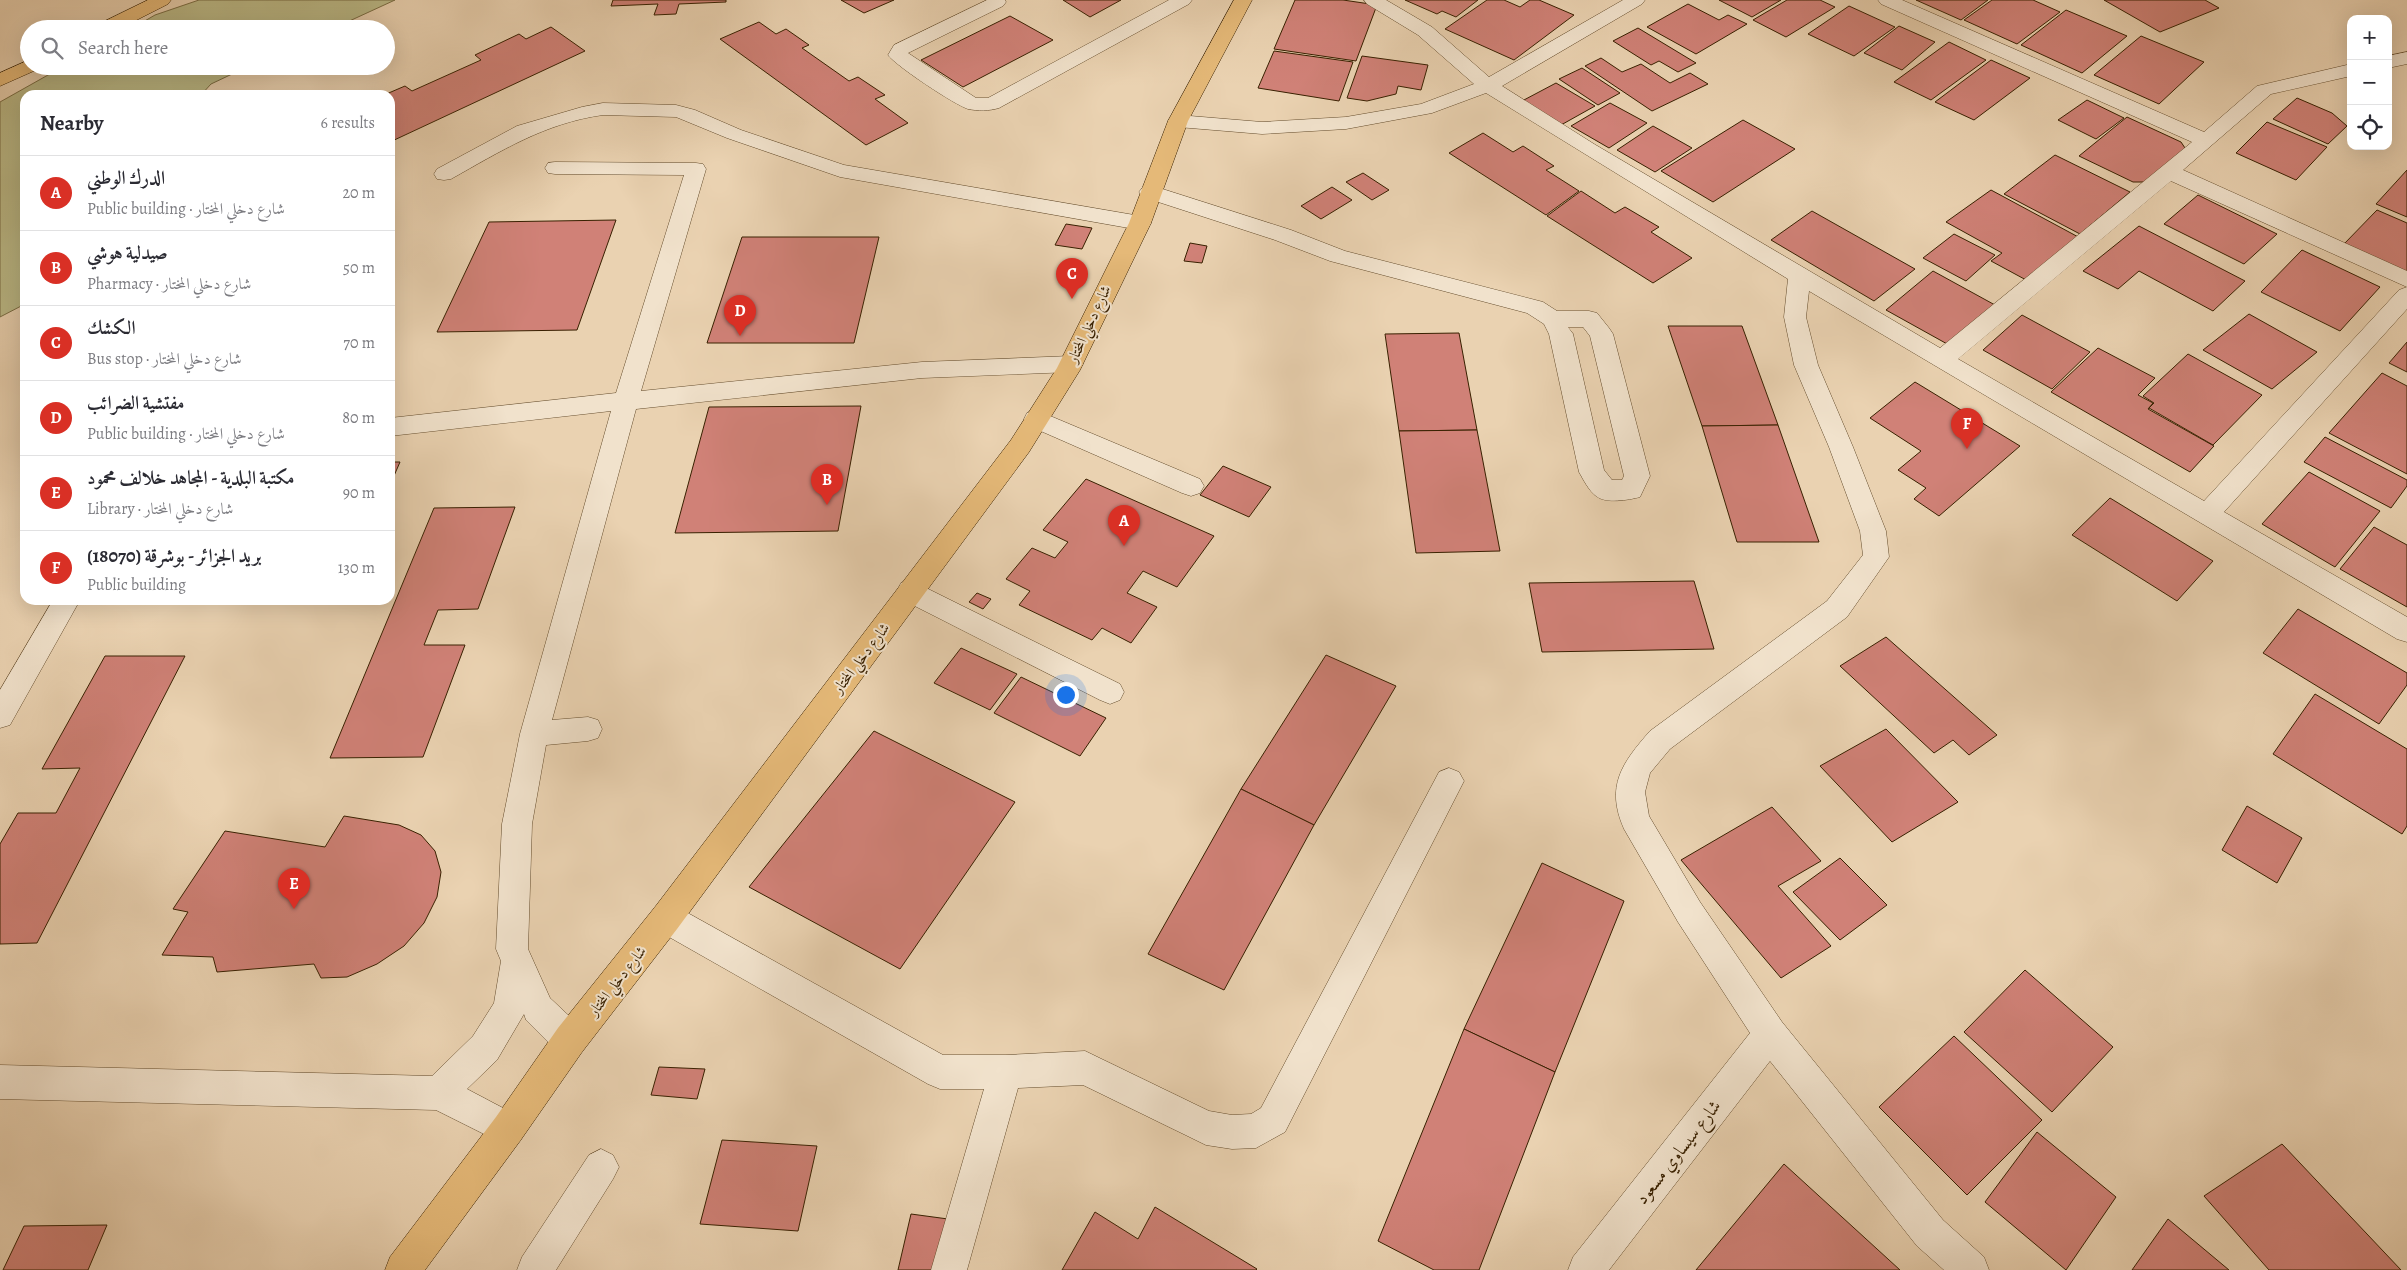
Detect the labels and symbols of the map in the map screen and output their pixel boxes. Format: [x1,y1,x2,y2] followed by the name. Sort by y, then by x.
[1056,258,1088,299] pin: C
[1061,282,1119,370] street label: شارع دخلي المختار
[724,295,756,336] pin: D
[1951,408,1983,449] pin: F
[811,464,843,505] pin: B
[1108,505,1140,546] pin: A
[827,619,897,701] street label: شارع دخلي المختار
[1053,682,1079,708] your location
[278,868,310,909] pin: E
[582,942,654,1024] street label: شارع دخلي المختار
[1630,1095,1729,1211] street label: شارع سيساوي مسعود

